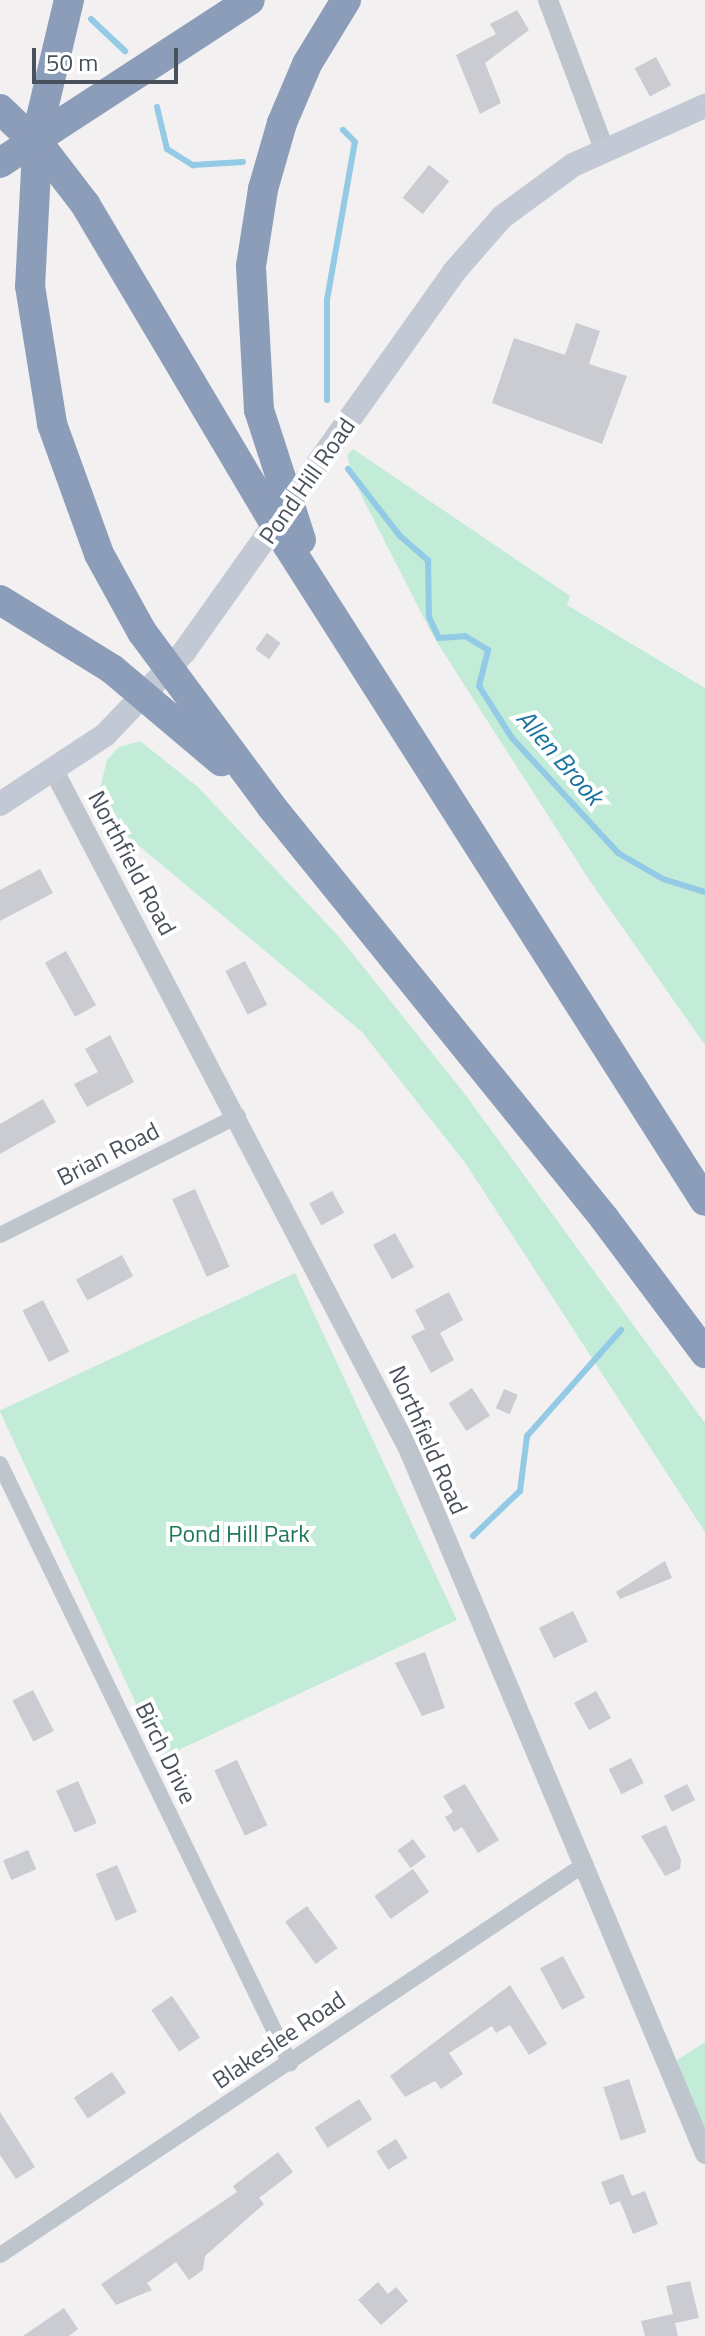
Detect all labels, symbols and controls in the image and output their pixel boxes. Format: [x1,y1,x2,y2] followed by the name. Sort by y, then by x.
[36,32,182,82] scale bar
[46,44,98,80] text: 50 m
[253,412,361,550] street label: Pond Hill Road
[510,703,610,811] water label: Allen Brook
[82,786,182,940] street label: Northfield Road
[52,1116,164,1192] street label: Brian Road
[382,1361,474,1519] street label: Northfield Road
[168,1520,310,1548] park label: Pond Hill Park
[129,1698,203,1808] street label: Birch Drive
[207,1985,351,2095] street label: Blakeslee Road

